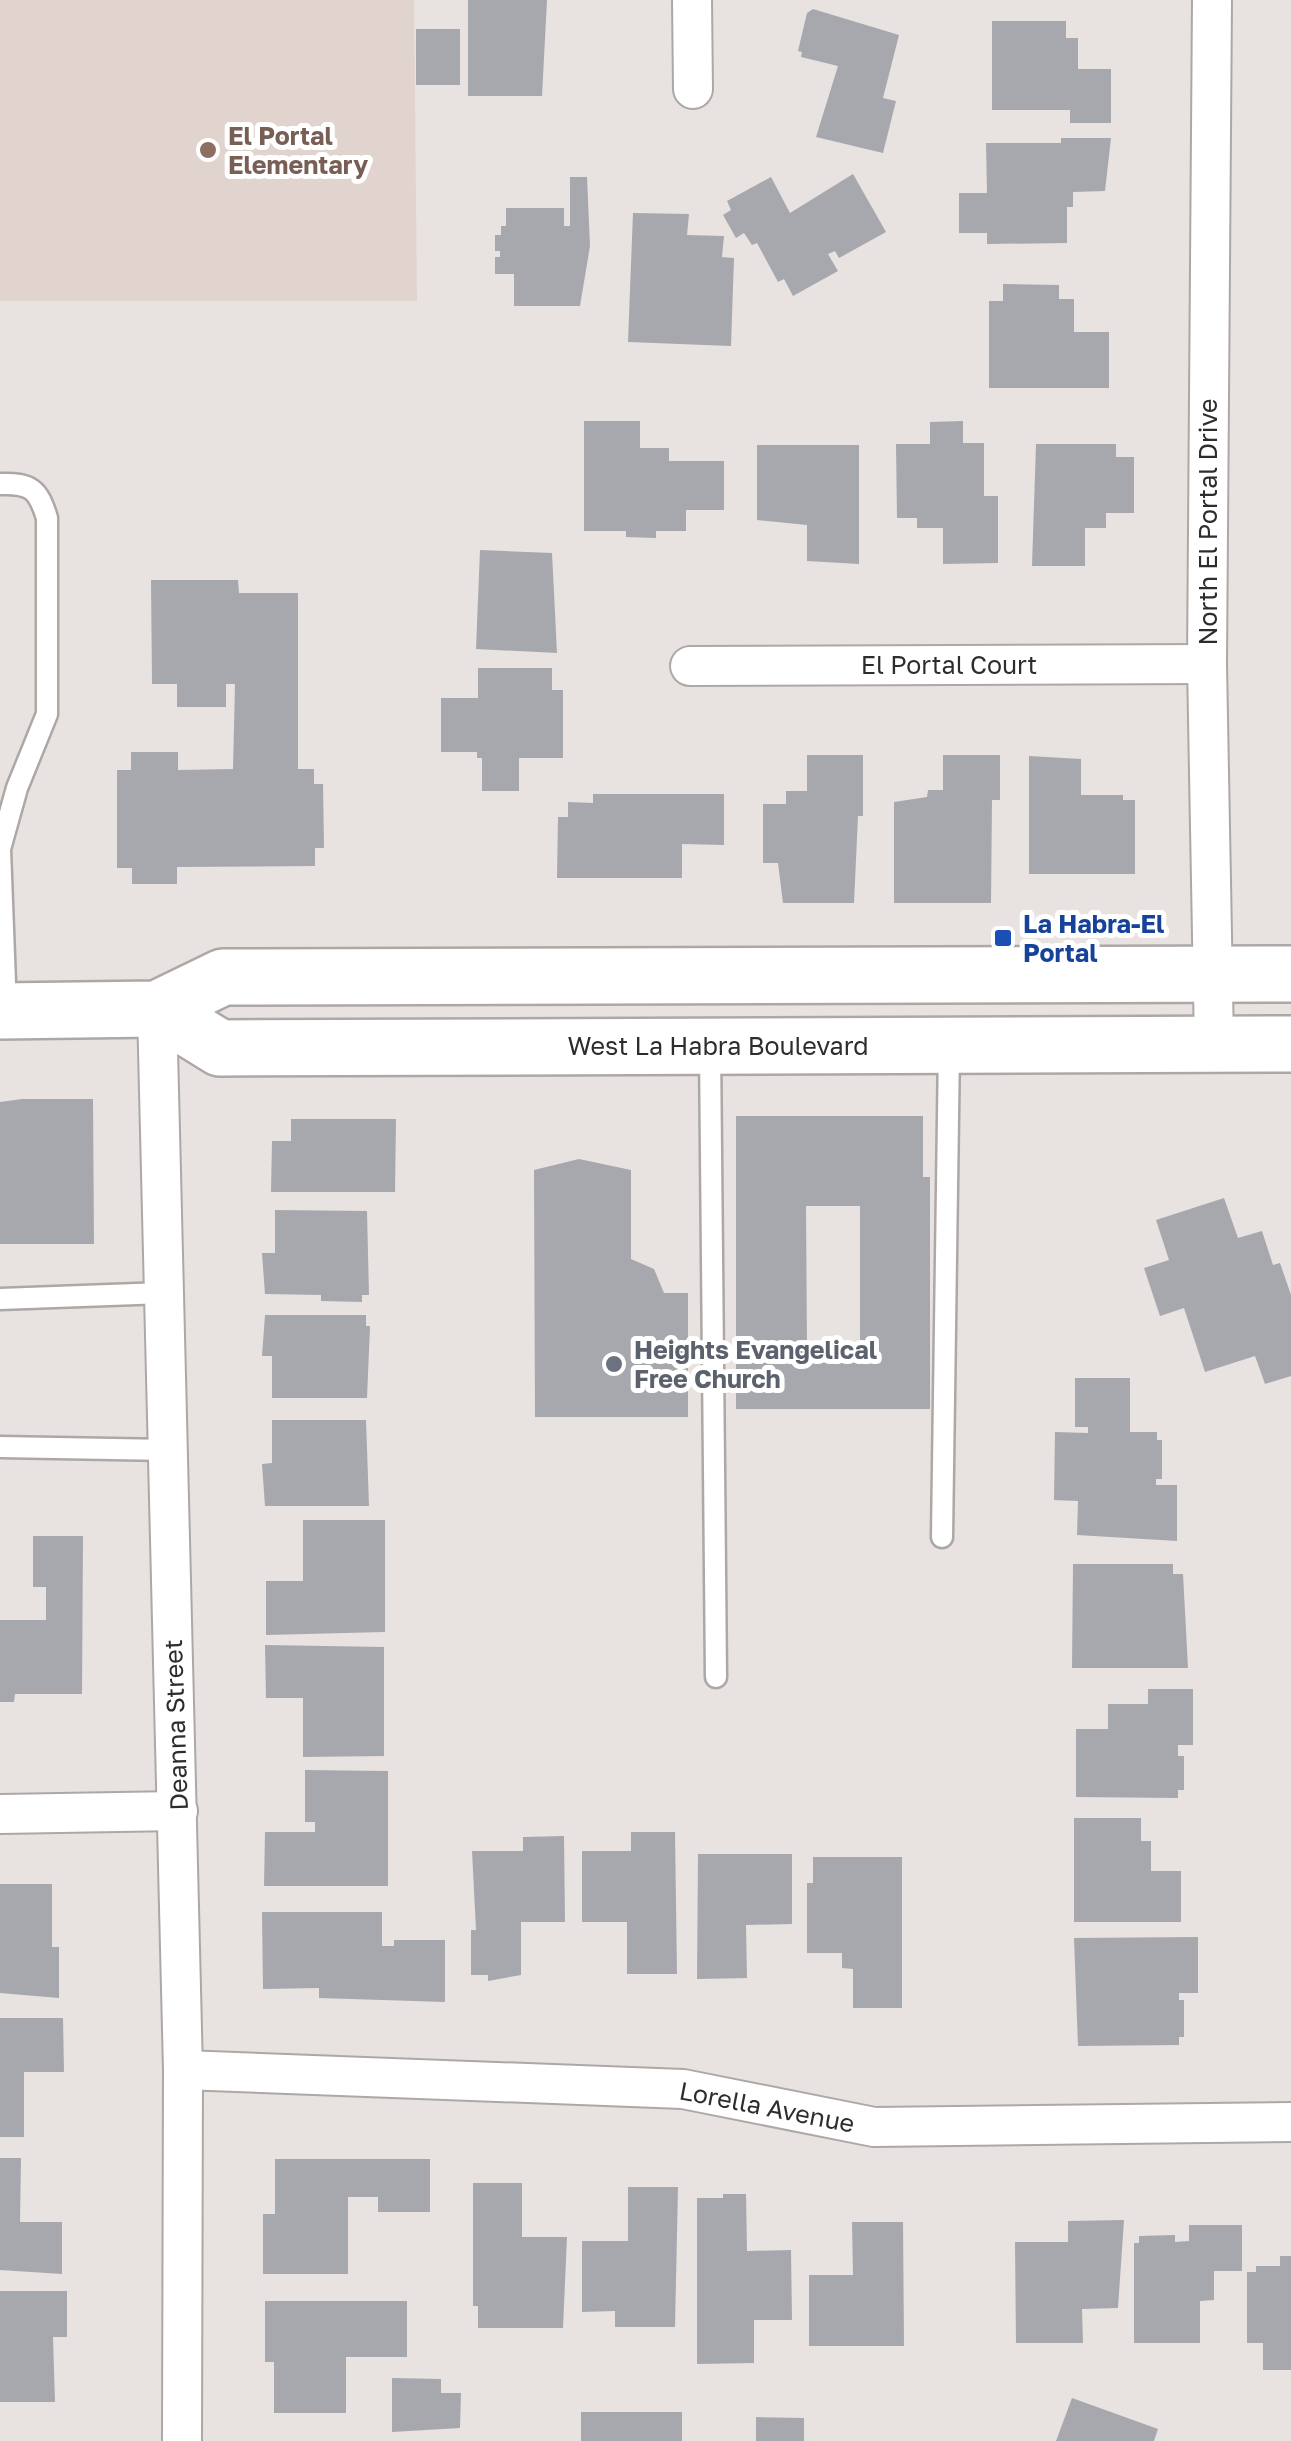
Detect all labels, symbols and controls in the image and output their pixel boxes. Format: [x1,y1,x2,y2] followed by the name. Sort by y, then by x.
[228,120,368,180] place label: El Portal Elementary
[197,139,219,161] marker: El Portal Elementary
[1192,398,1223,646] street label: North El Portal Drive
[861,649,1037,680] street label: El Portal Court
[1023,908,1164,968] place label: La Habra-El Portal
[992,927,1014,949] marker: La Habra-El Portal
[567,1030,869,1061] street label: West La Habra Boulevard
[634,1334,877,1394] place label: Heights Evangelical Free Church
[603,1353,625,1375] marker: Heights Evangelical Free Church
[157,1639,194,1811] street label: Deanna Street
[677,2074,857,2139] street label: Lorella Avenue

